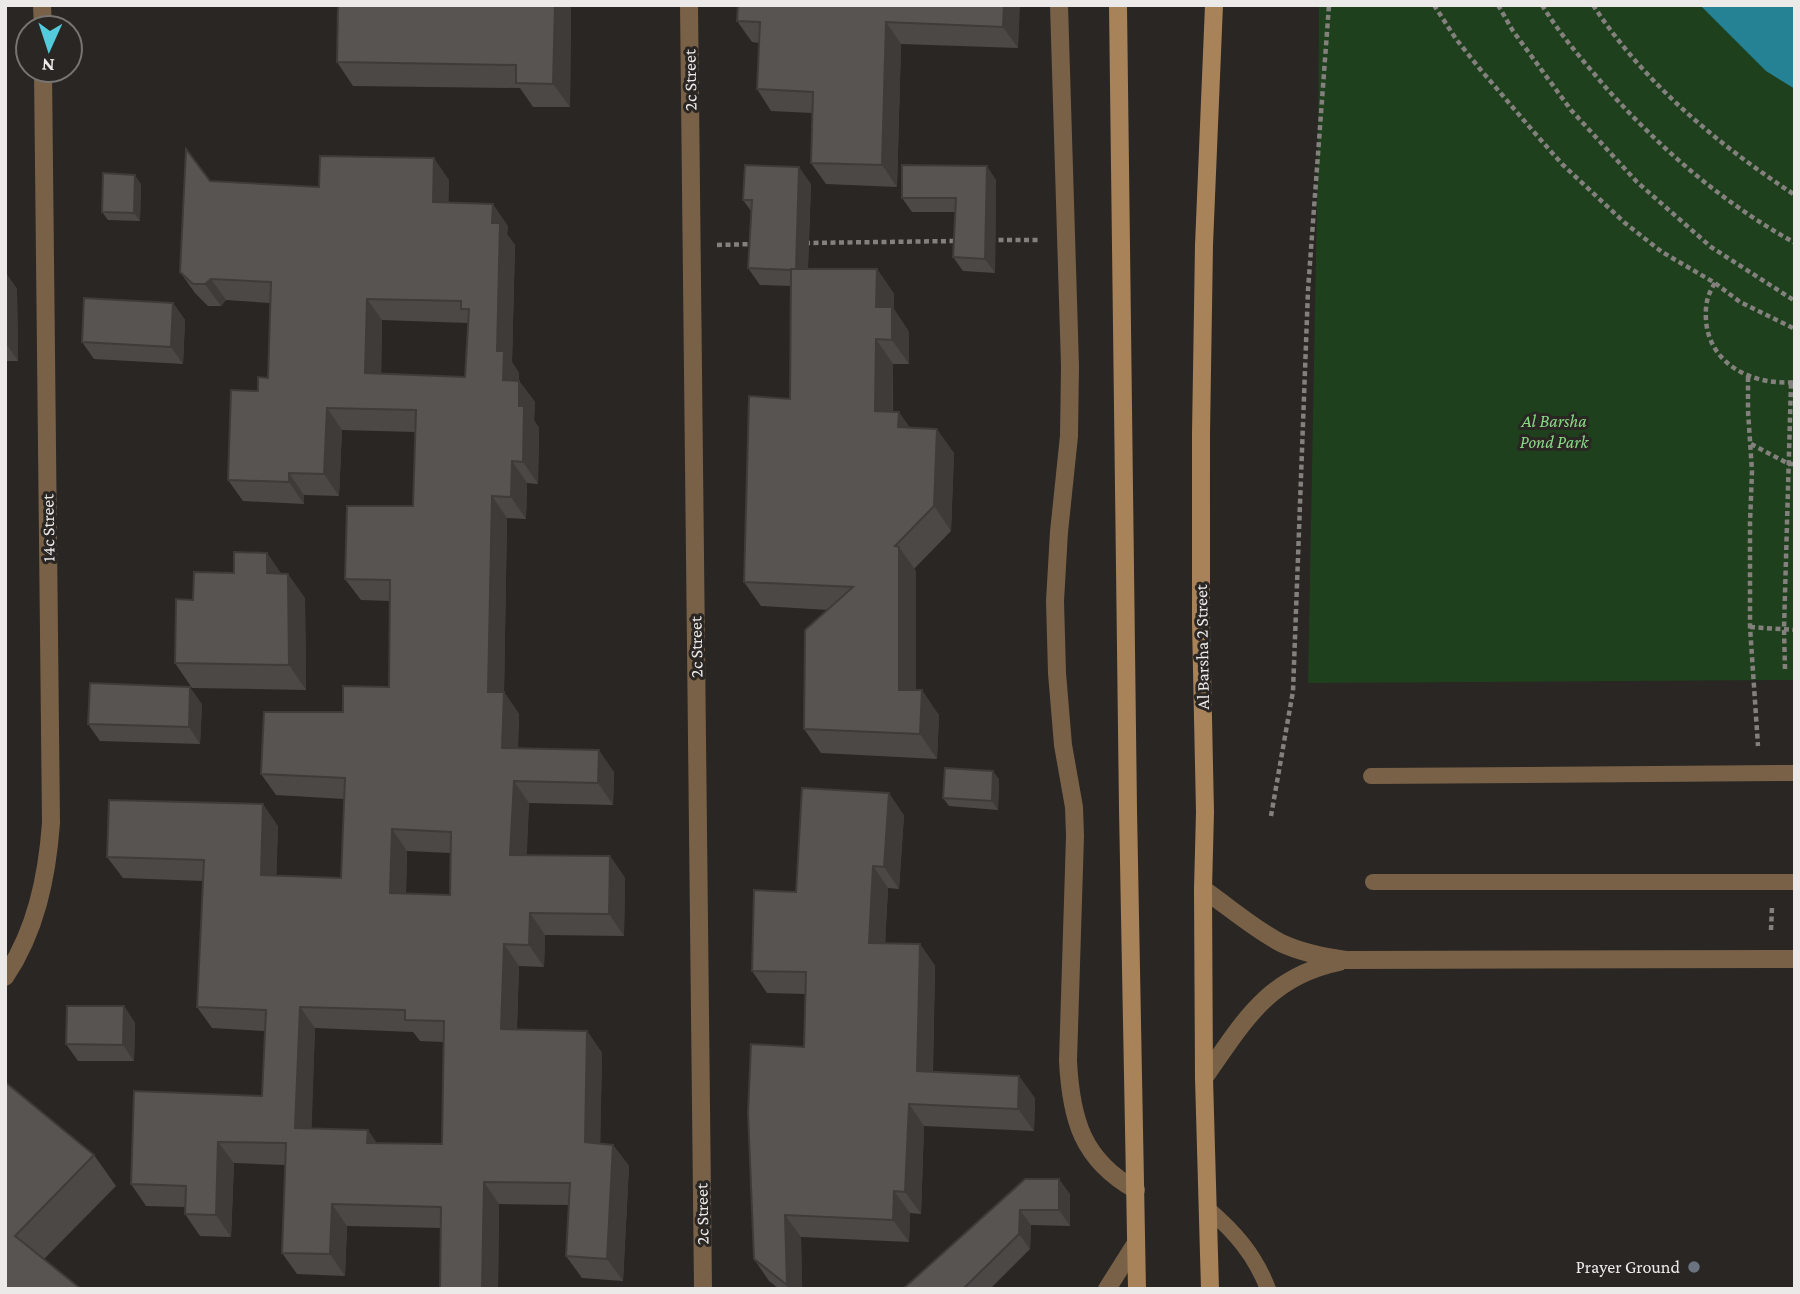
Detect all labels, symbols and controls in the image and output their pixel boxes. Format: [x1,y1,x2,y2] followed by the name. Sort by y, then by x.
[14,14,84,84] north arrow
[679,48,701,111] street label: 2c Street
[41,55,55,76] text: N
[1520,411,1589,452] park label: Al Barsha Pond Park
[37,493,59,562] street label: 14c Street
[1191,583,1213,710] street label: Al Barsha 2 Street
[685,615,707,678] street label: 2c Street
[691,1182,713,1245] street label: 2c Street
[1576,1257,1681,1277] place label: Prayer Ground
[1686,1259,1702,1275] marker: Prayer Ground

